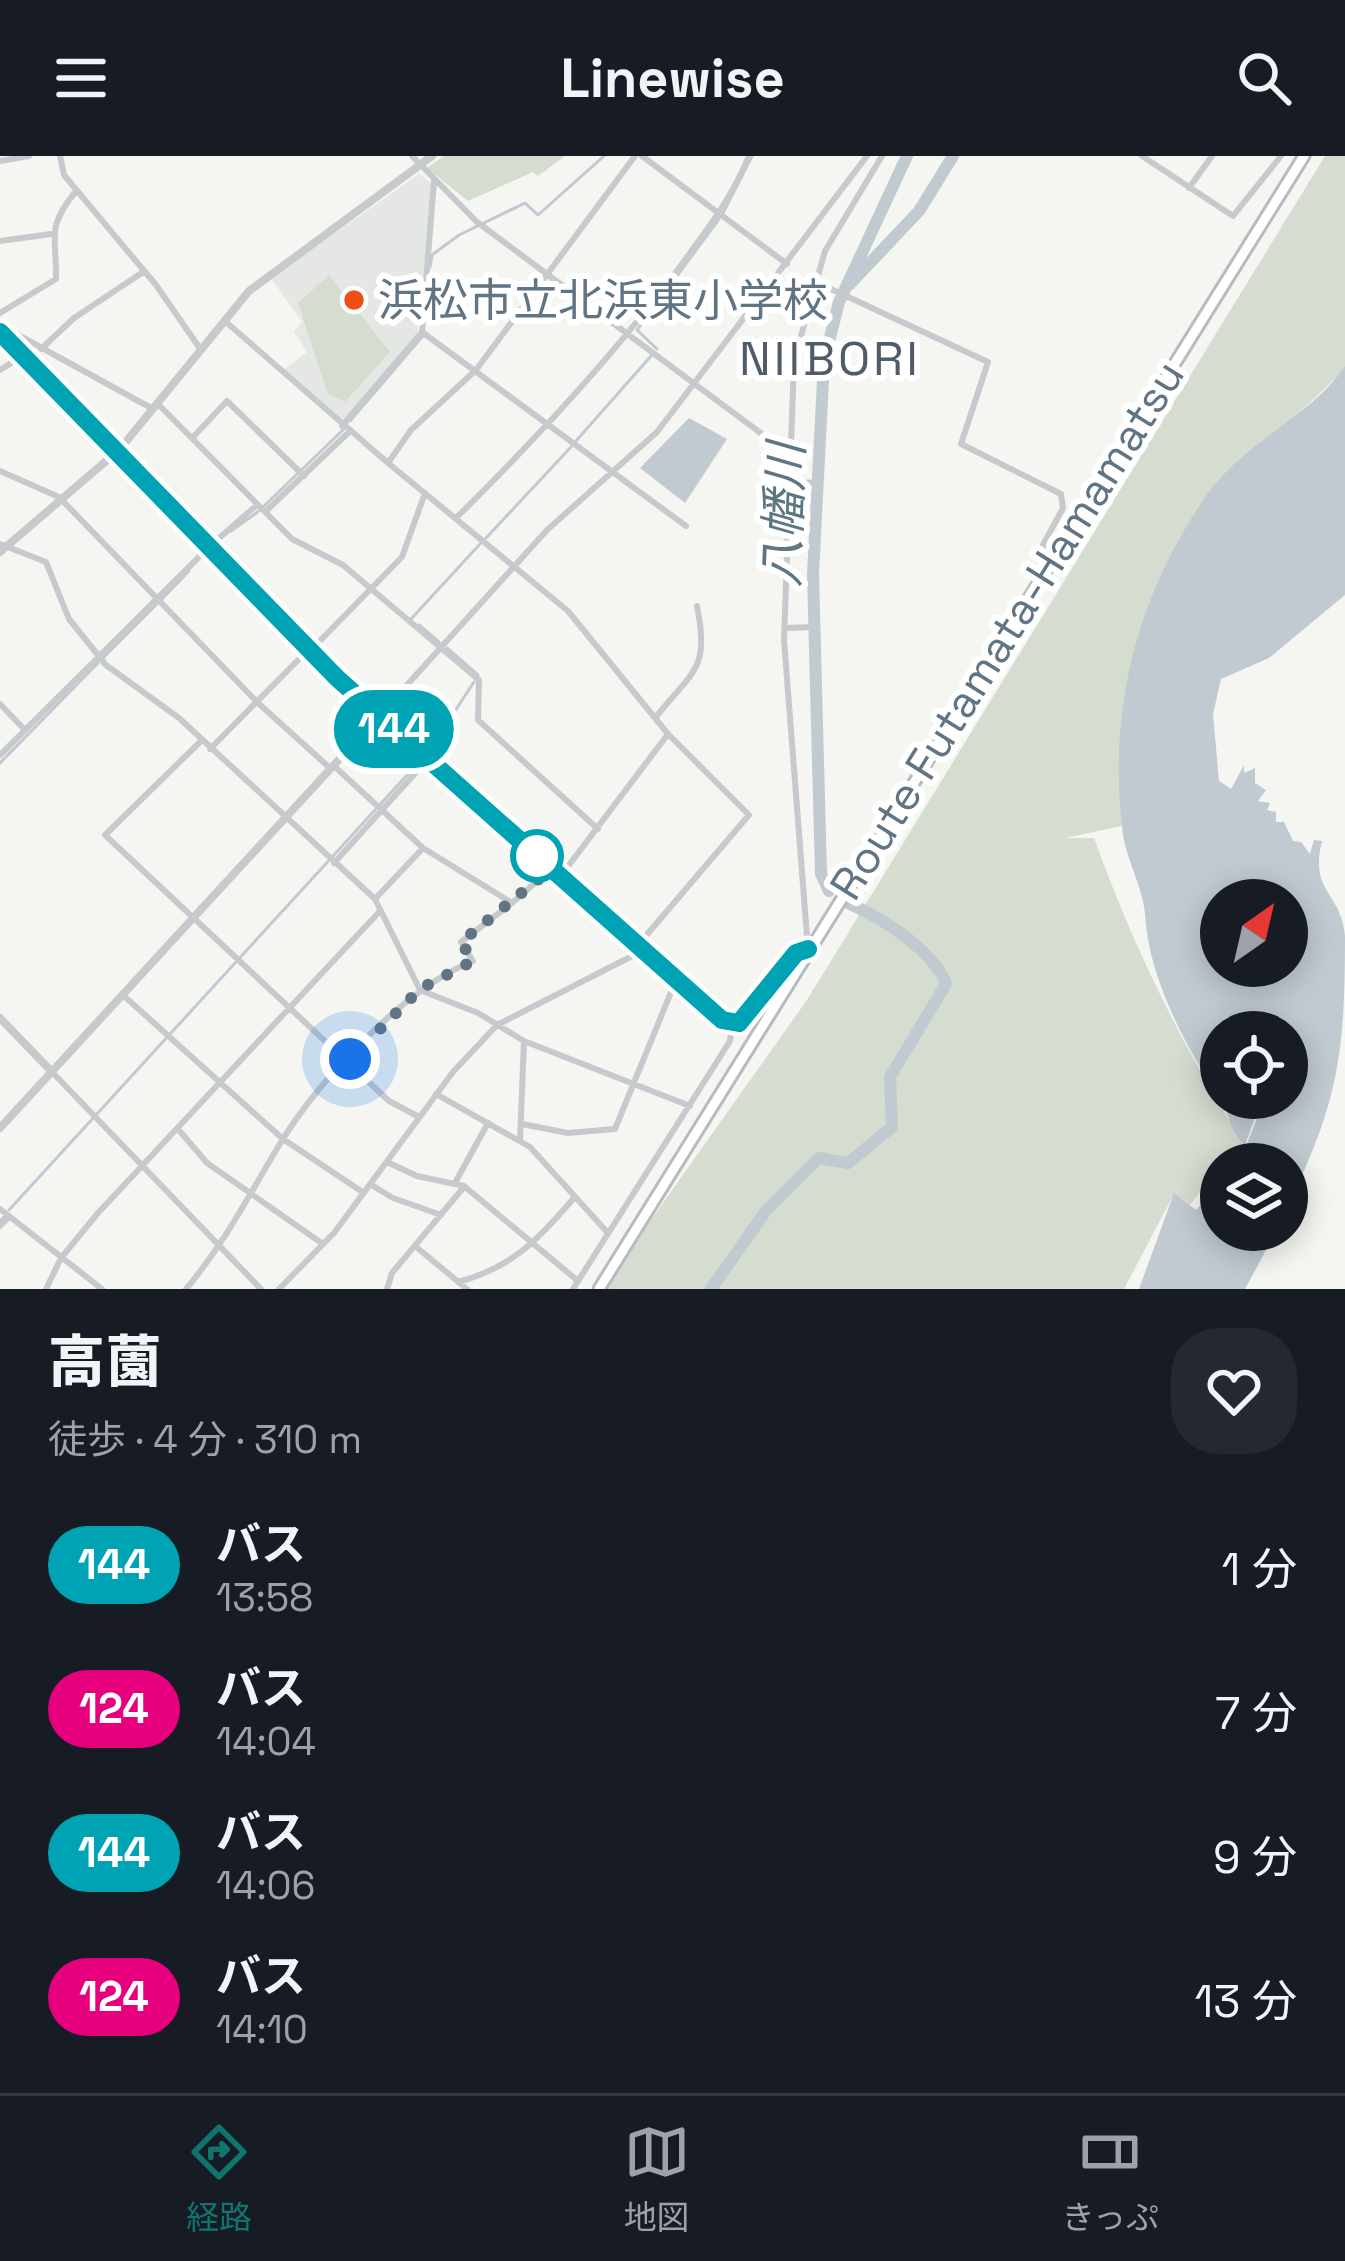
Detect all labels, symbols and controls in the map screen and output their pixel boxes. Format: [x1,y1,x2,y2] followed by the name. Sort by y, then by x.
[560,44,785,113] text: Linewise
[48,45,114,111] icon: menu
[1231,45,1297,111] icon: search
[378,272,828,329] place label: 浜松市立北浜東小学校
[341,287,367,313] marker: 浜松市立北浜東小学校
[739,328,921,389] district label: NIIBORI
[817,350,1197,910] street label: Route Futamata-Hamamatsu
[751,437,817,588] water label: 八幡川
[325,690,463,768] line badge: 144
[358,702,430,755] text: 144
[512,831,562,881] unlabelled marker
[1200,879,1308,987] north arrow
[1200,879,1308,1251] map controls
[1200,1011,1308,1119] button: locate
[320,1029,380,1089] your location
[1200,1143,1308,1251] button: layers
[48,1326,162,1399] text: 高薗
[1171,1328,1297,1454] button: heart
[48,1415,362,1464] text: 徒歩 · 4 分 · 310 m
[216,1516,306,1573] text: バス
[78,1538,150,1591] text: 144
[1222,1541,1297,1598] text: 1 分
[216,1573,313,1622] text: 13:58
[216,1660,306,1717] text: バス
[79,1682,149,1735] text: 124
[1215,1685,1297,1742] text: 7 分
[216,1717,316,1766] text: 14:04
[216,1804,306,1861] text: バス
[78,1826,150,1879] text: 144
[1213,1829,1297,1886] text: 9 分
[216,1861,315,1910] text: 14:06
[216,1948,306,2005] text: バス
[79,1970,149,2023] text: 124
[1194,1973,1297,2030] text: 13 分
[216,2005,308,2054] text: 14:10
[186,2119,252,2239] tab: 経路
[624,2119,690,2239] tab: 地図
[1061,2119,1159,2239] tab: きっぷ

